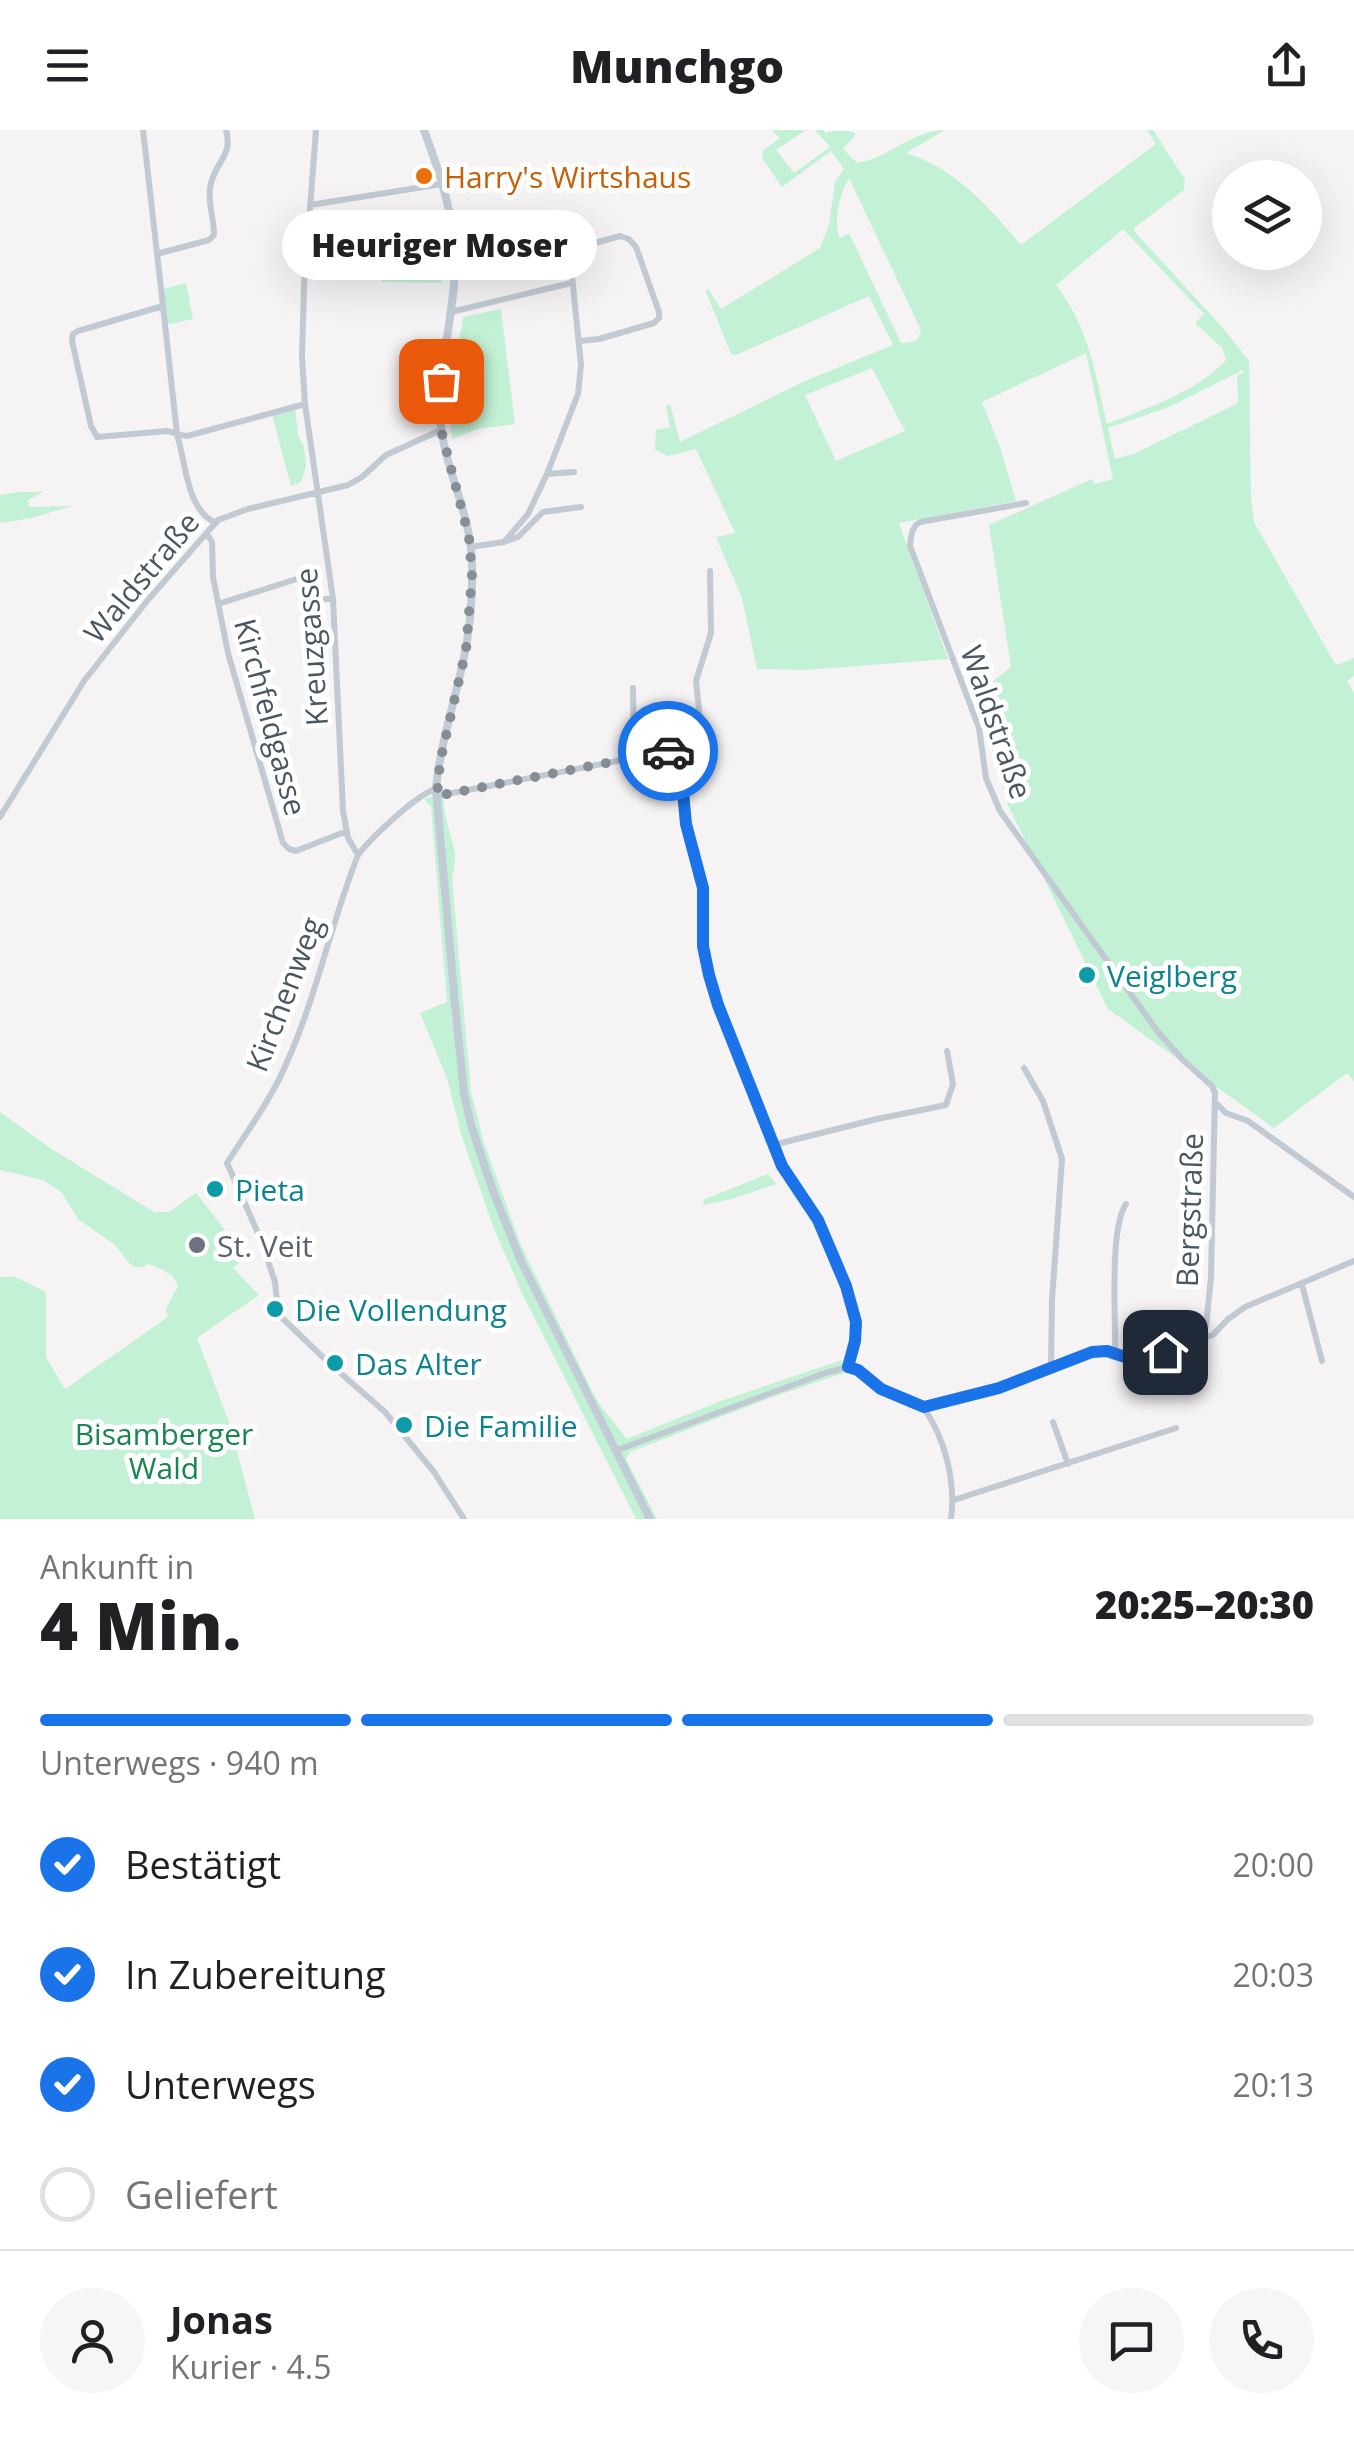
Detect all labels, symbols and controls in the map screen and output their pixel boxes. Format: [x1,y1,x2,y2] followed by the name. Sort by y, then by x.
[570,35,784,96] text: Munchgo
[40,38,95,93] icon: menu
[1259,38,1314,93] icon: share
[444,156,691,197] place label: Harry's Wirtshaus
[1212,160,1322,270] map controls
[1212,160,1322,270] button: layers
[413,165,435,187] marker: Harry's Wirtshaus
[284,211,598,281] callout: Heuriger Moser
[311,223,568,266] text: Heuriger Moser
[399,339,484,424] pin
[414,354,469,409] icon: bag
[74,503,208,651] street label: Waldstraße
[285,567,337,727] street label: Kreuzgasse
[225,614,317,820] street label: Kirchfeldgasse
[952,640,1042,804] street label: Waldstraße
[618,701,718,801] courier
[641,724,696,779] icon: car
[236,911,332,1077] street label: Kirchenweg
[1107,955,1237,996] place label: Veiglberg
[1076,964,1098,986] marker: Veiglberg
[1166,1132,1212,1288] street label: Bergstraße
[235,1169,305,1210] place label: Pieta
[204,1178,226,1200] marker: Pieta
[217,1225,313,1266] place label: St. Veit
[186,1234,208,1256] marker: St. Veit
[295,1289,507,1330] place label: Die Vollendung
[264,1298,286,1320] marker: Die Vollendung
[1123,1310,1208,1395] pin
[1138,1325,1193,1380] icon: home
[355,1343,482,1384] place label: Das Alter
[324,1352,346,1374] marker: Das Alter
[424,1405,577,1446] place label: Die Familie
[75,1413,253,1488] park label: Bisamberger Wald
[393,1414,415,1436] marker: Die Familie
[40,1545,194,1588] text: Ankunft in
[1095,1578,1314,1630] text: 20:25–20:30
[40,1581,241,1669] text: 4 Min.
[40,1741,319,1784] text: Unterwegs · 940 m
[40,1837,95,1892] icon: check
[125,1838,281,1890] text: Bestätigt
[1232,1843,1314,1886] text: 20:00
[40,1947,95,2002] icon: check
[125,1948,386,2000] text: In Zubereitung
[1232,1953,1314,1996] text: 20:03
[40,2057,95,2112] icon: check
[125,2058,316,2110] text: Unterwegs
[1232,2063,1314,2106] text: 20:13
[125,2168,278,2220] text: Geliefert
[40,2288,145,2393] button: person
[1079,2288,1184,2393] button: chat
[1209,2288,1314,2393] button: phone
[170,2293,273,2345] text: Jonas
[170,2345,331,2388] text: Kurier · 4.5

